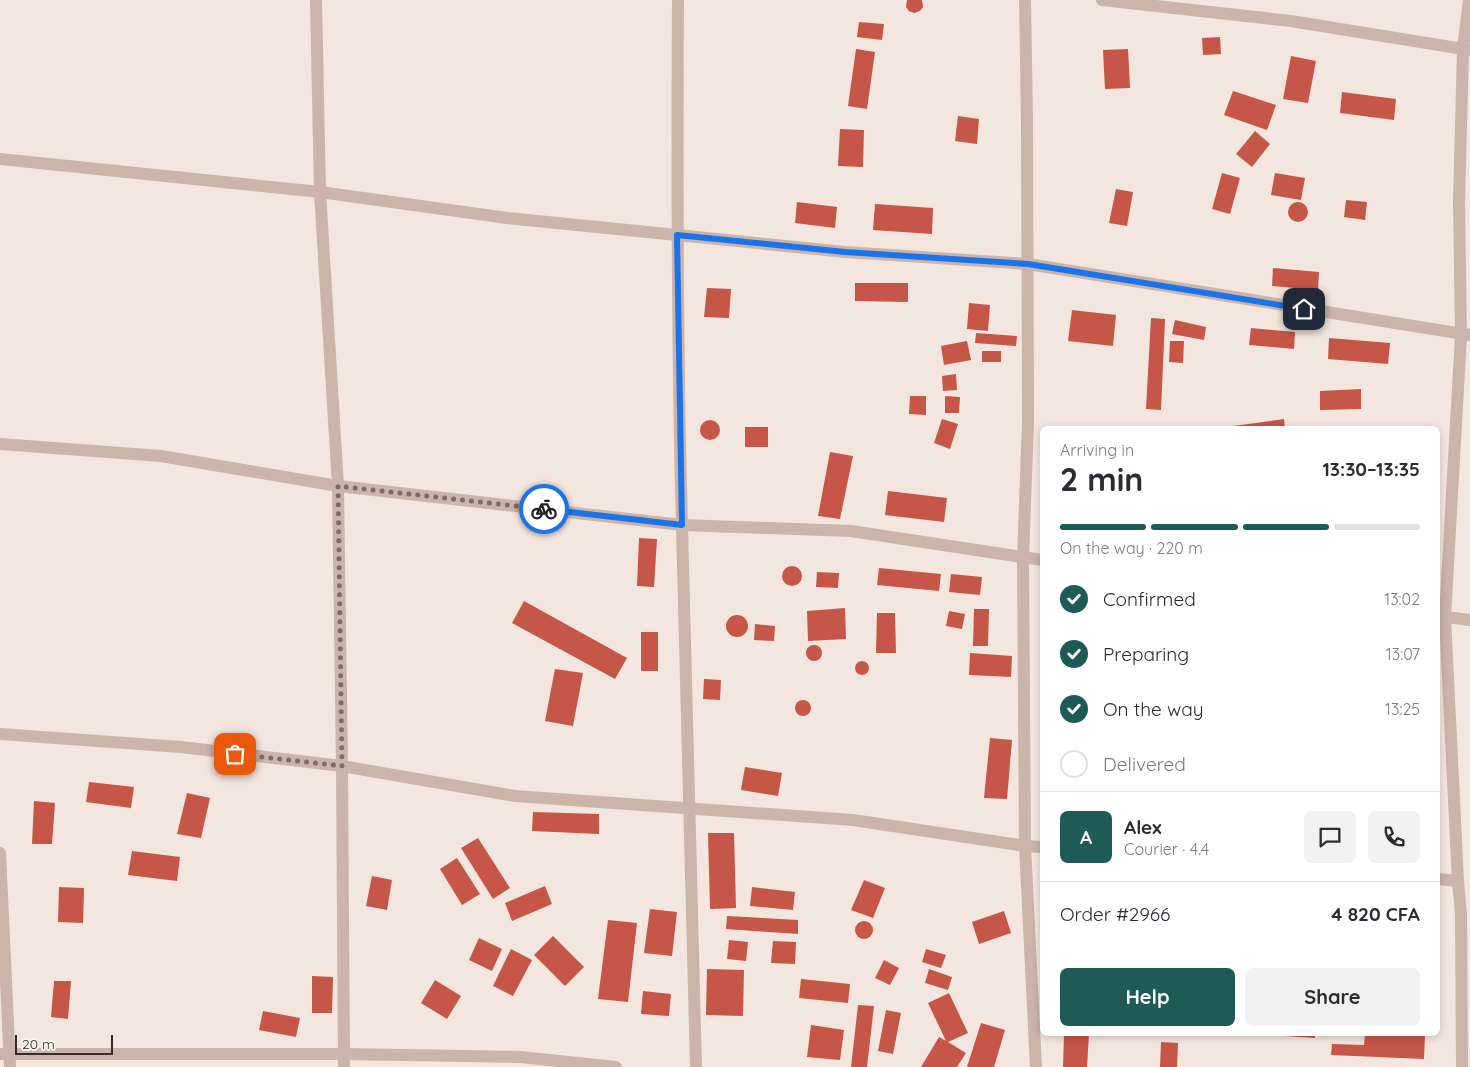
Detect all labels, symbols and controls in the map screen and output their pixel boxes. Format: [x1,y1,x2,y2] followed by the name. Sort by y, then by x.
[1283,288,1325,330] pin
[1290,295,1318,323] icon: home
[1060,440,1134,460] text: Arriving in
[1322,457,1420,481] text: 13:30–13:35
[1060,459,1143,499] text: 2 min
[519,484,569,534] courier
[530,495,558,523] icon: bike
[1060,538,1203,558] text: On the way · 220 m
[1060,585,1088,613] icon: check
[1103,587,1196,611] text: Confirmed
[1384,589,1420,609] text: 13:02
[1060,640,1088,668] icon: check
[1103,642,1189,666] text: Preparing
[1386,644,1420,664] text: 13:07
[1060,695,1088,723] icon: check
[1103,697,1204,721] text: On the way
[1385,699,1420,719] text: 13:25
[214,733,256,775] pin
[221,740,249,768] icon: bag
[1103,752,1186,776] text: Delivered
[1304,811,1356,863] button: chat
[1368,811,1420,863] button: phone
[1124,815,1162,839] text: Alex
[1080,825,1092,849] text: A
[1124,839,1209,859] text: Courier · 4.4
[1060,902,1170,926] text: Order #2966
[1331,902,1420,926] text: 4 820 CFA
[1060,968,1235,1026] button: Help
[1245,968,1420,1026] button: Share
[15,1032,112,1055] scale bar
[22,1035,55,1053] text: 20 m

